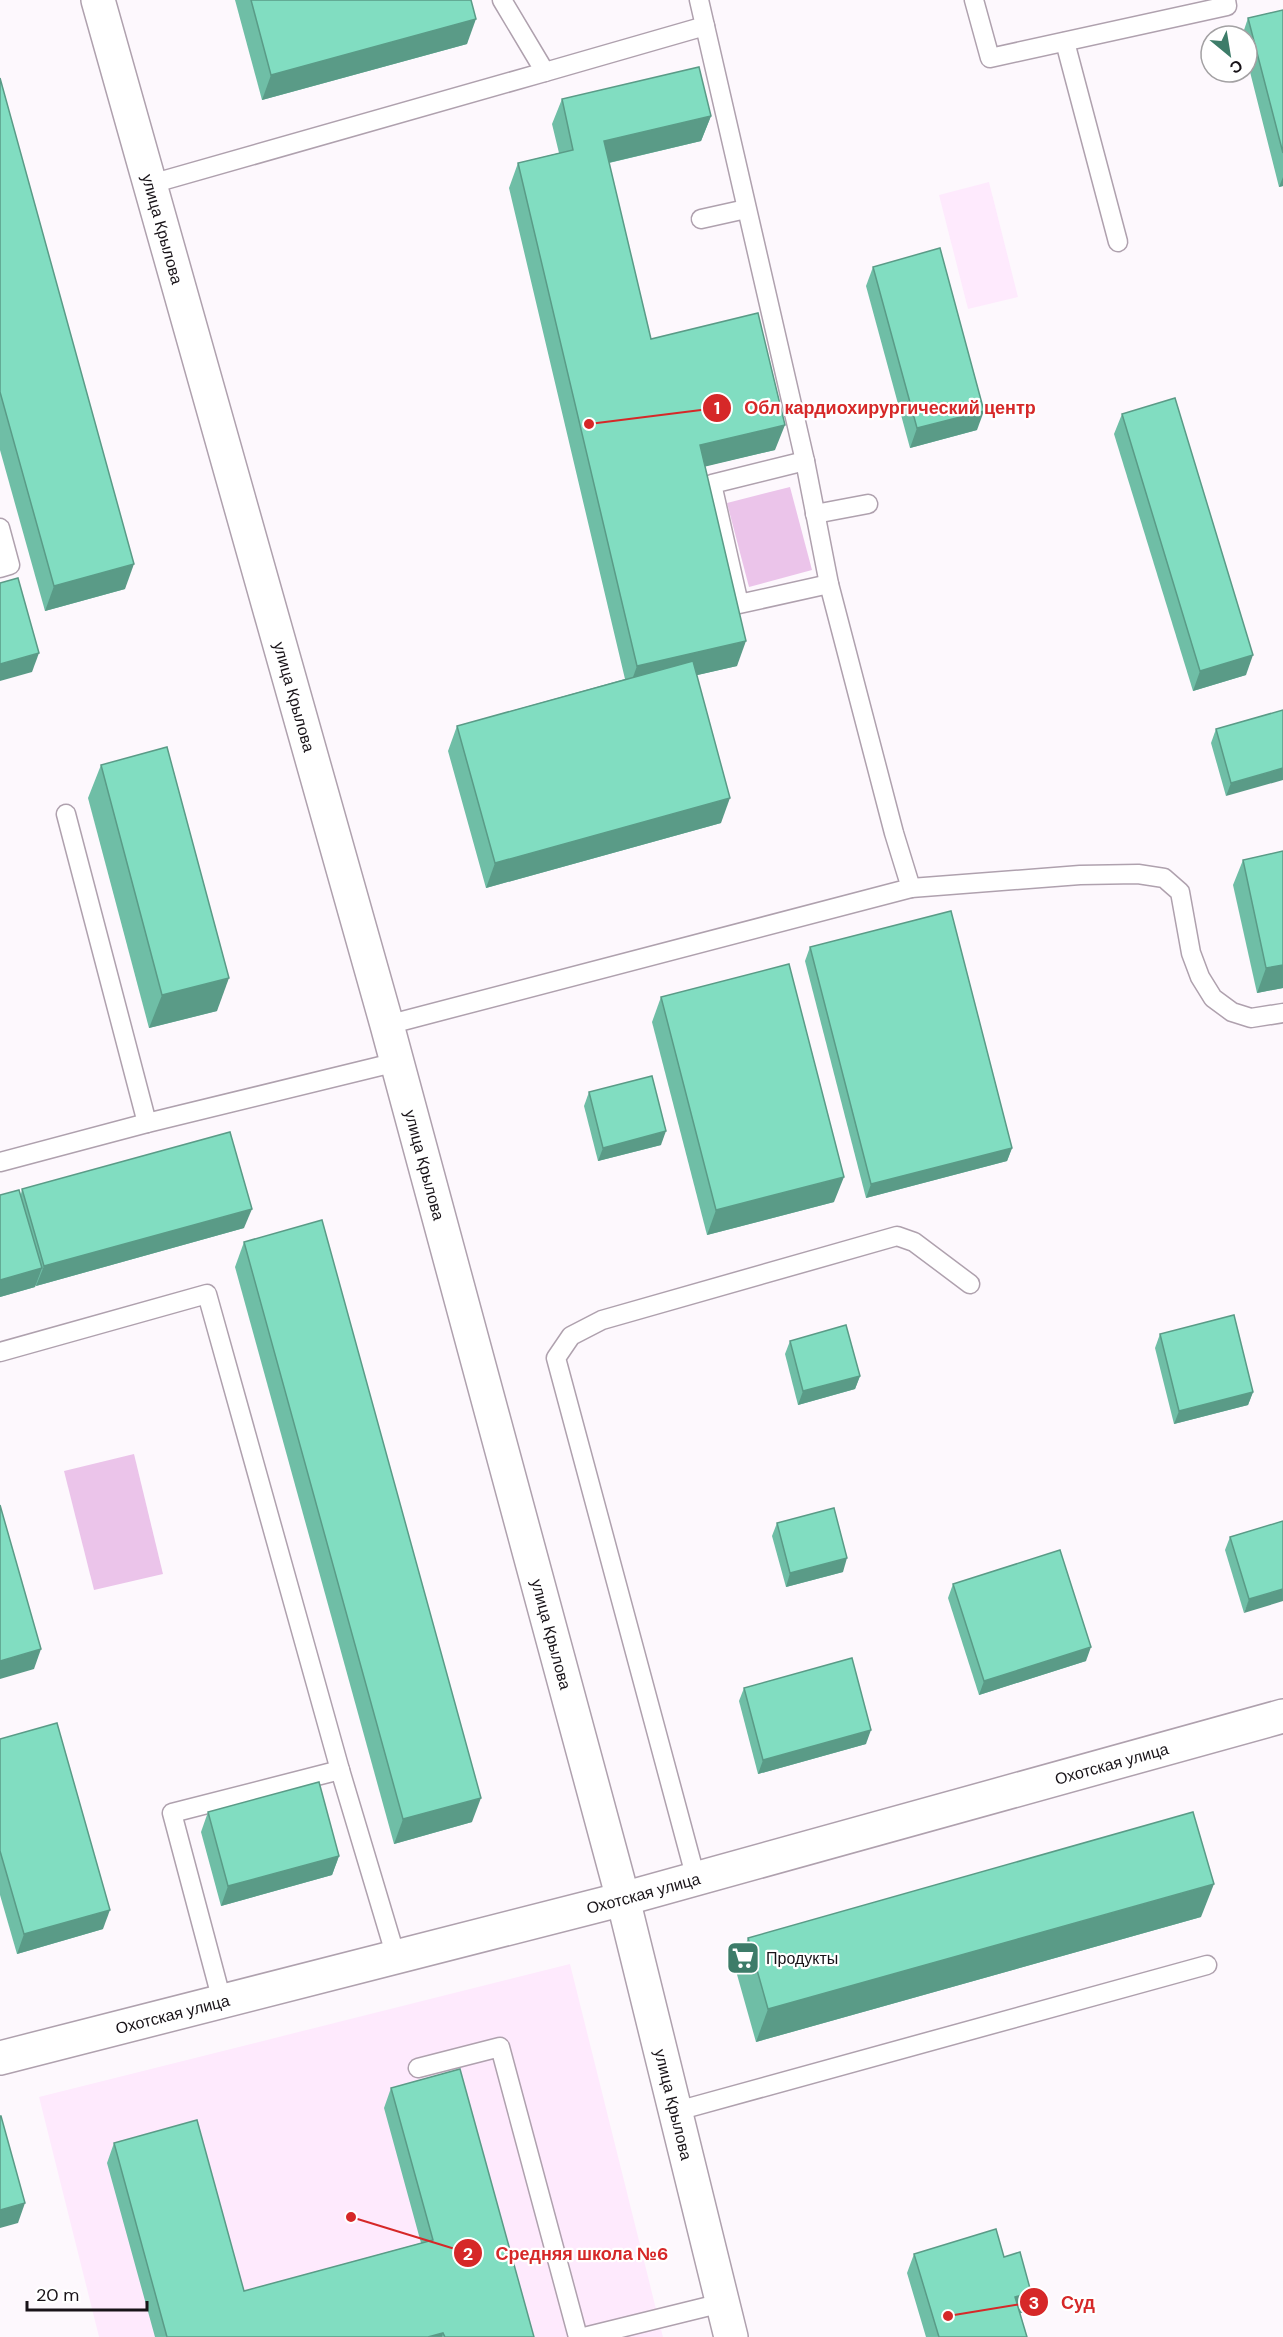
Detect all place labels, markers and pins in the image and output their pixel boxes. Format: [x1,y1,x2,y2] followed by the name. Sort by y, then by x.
[702,390,1047,426] callout: Обл кардиохирургический центр
[725,1940,761,1976] supermarket icon: Продукты
[766,1948,838,1969] place label: Продукты
[453,2235,680,2271] callout: Средняя школа №6
[1019,2284,1107,2320] callout: Суд

